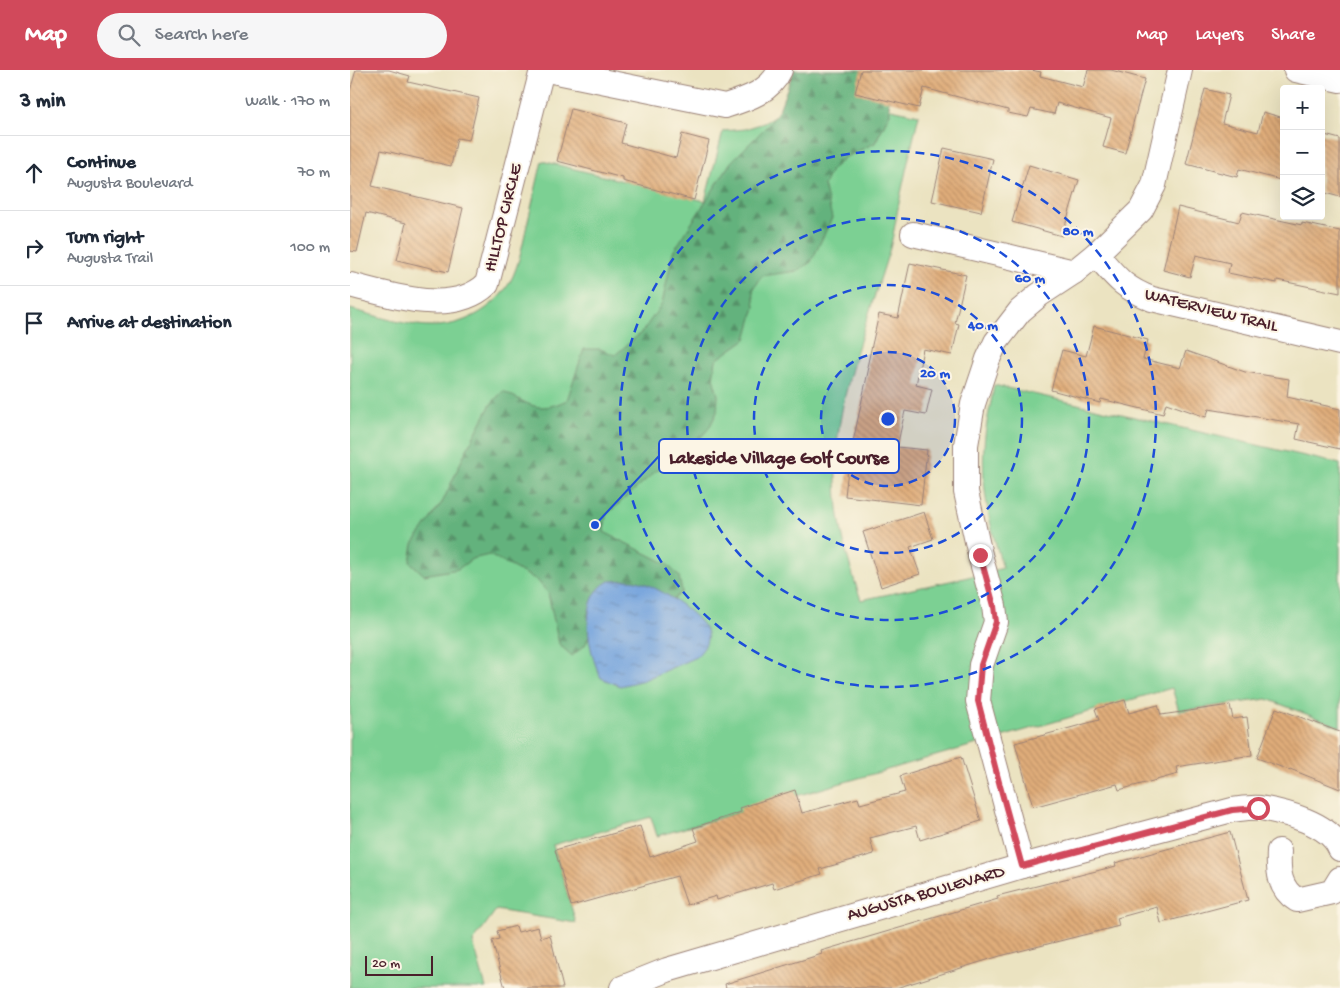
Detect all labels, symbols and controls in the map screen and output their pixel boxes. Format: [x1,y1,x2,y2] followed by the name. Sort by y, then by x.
[97,13,447,58] search box
[25,21,67,50] text: Map
[115,21,143,49] icon: search
[155,24,248,47] text: Search here
[1136,25,1168,46] text: Map
[1196,25,1243,46] text: Layers
[1271,25,1315,46] text: Share
[1280,85,1325,220] map controls
[1280,85,1325,130] button: +
[20,90,65,115] text: 3 min
[245,93,330,112] text: Walk · 170 m
[1280,130,1325,175] button: −
[67,152,136,175] text: Continue
[20,159,48,187] icon: ahead
[480,161,528,274] street label: HILLTOP CIRCLE
[297,164,330,183] text: 70 m
[67,175,192,194] text: Augusta Boulevard
[1280,175,1325,220] button: layers
[1063,223,1094,241] text: 80 m
[67,227,143,250] text: Turn right
[20,234,48,262] icon: right
[290,239,330,258] text: 100 m
[67,250,153,269] text: Augusta Trail
[1015,270,1046,288] text: 60 m
[1142,284,1281,338] street label: WATERVIEW TRAIL
[20,309,48,337] icon: arrive
[67,312,231,335] text: Arrive at destination
[967,317,998,335] text: 40 m
[920,365,950,383] text: 20 m
[879,410,897,428] centre of rings
[659,439,899,473] callout: Lakeside Village Golf Course
[669,448,890,471] text: Lakeside Village Golf Course
[969,544,992,567] route end
[1247,797,1270,820] route start
[845,861,1007,927] street label: AUGUSTA BOULEVARD
[365,953,432,976] scale bar
[372,956,400,973] text: 20 m

